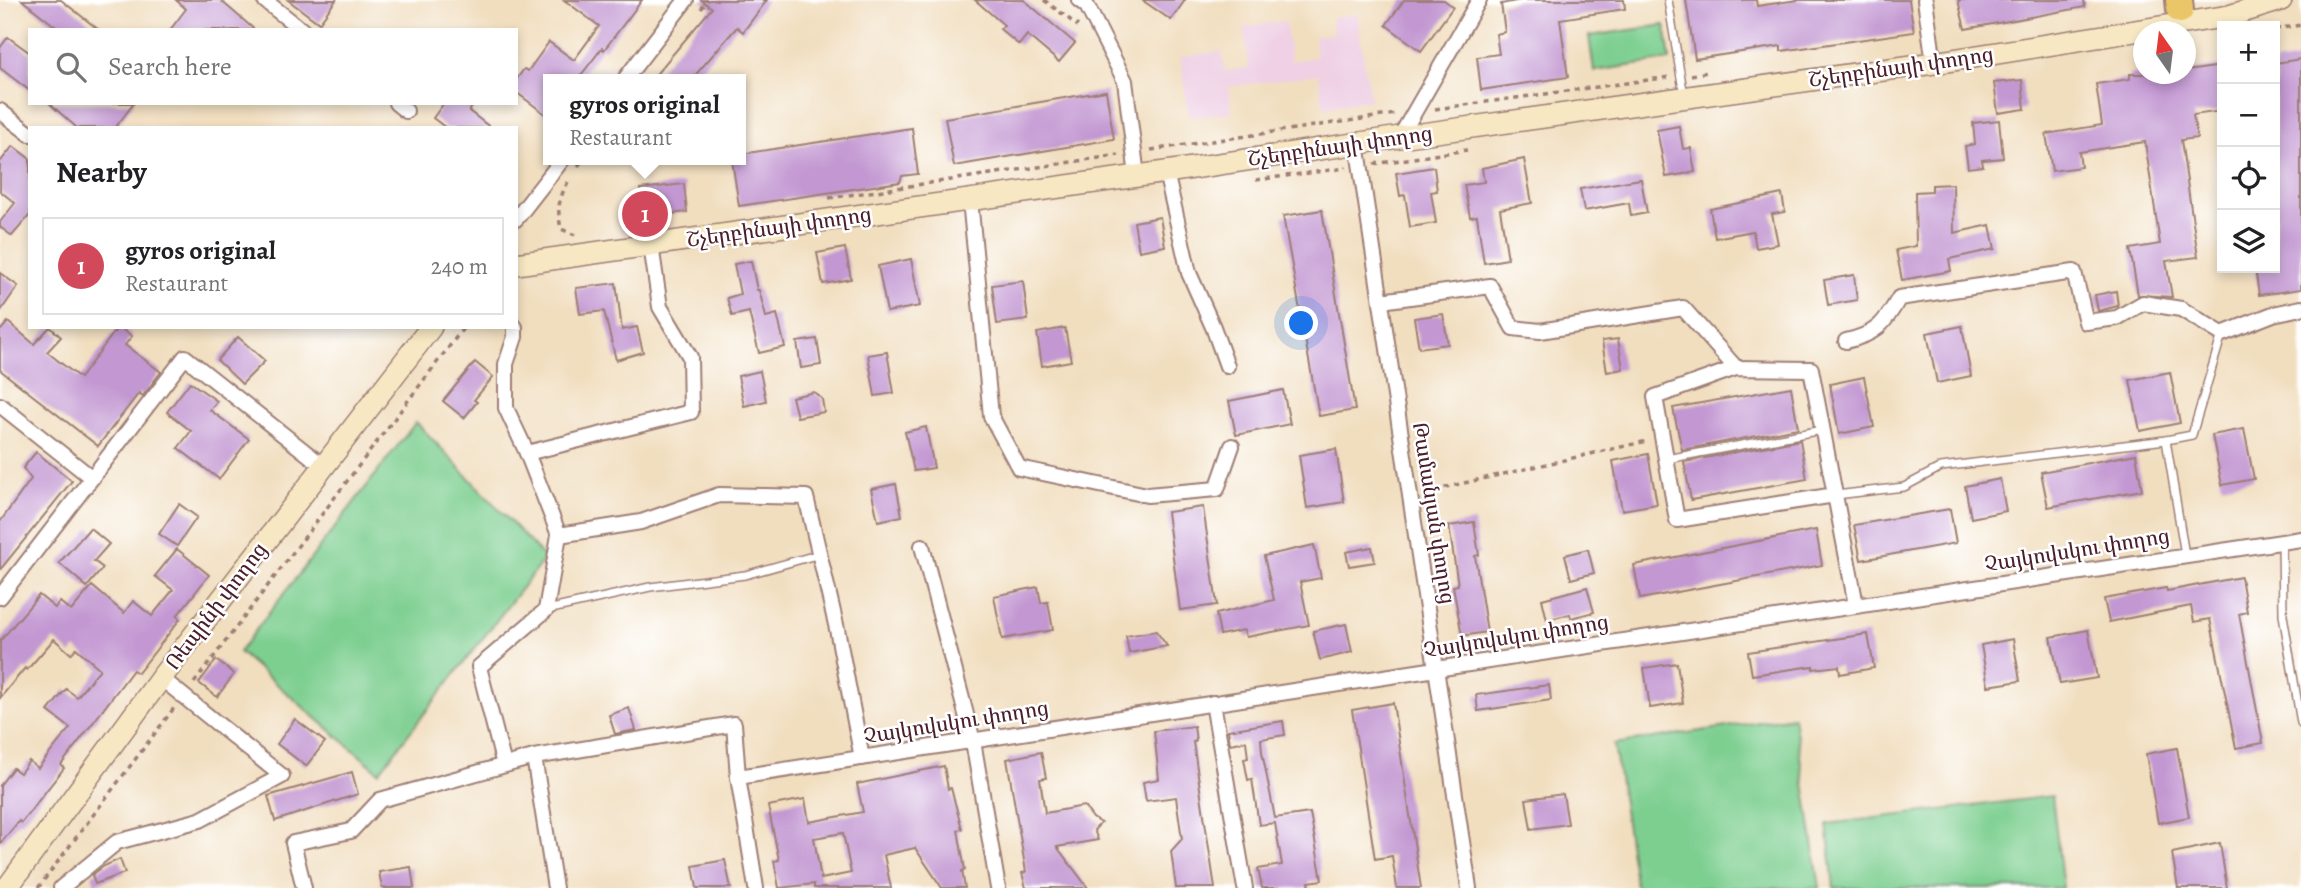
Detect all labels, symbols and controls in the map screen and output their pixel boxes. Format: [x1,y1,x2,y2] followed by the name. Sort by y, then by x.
[2133,21,2196,84] north arrow
[2217,21,2280,273] map controls
[2217,21,2280,84] button: +
[28,28,518,105] search box
[1807,40,1995,94] street label: Շչերբինայի փողոց
[52,48,90,86] icon: search
[108,49,232,84] text: Search here
[543,74,746,165] popup
[2217,84,2280,147] button: −
[569,87,720,122] text: gyros original
[1246,119,1434,173] street label: Շչերբինայի փողոց
[569,122,672,153] text: Restaurant
[2217,147,2280,210] button: locate
[56,152,147,192] text: Nearby
[622,188,668,240] pin: 1
[685,200,873,254] street label: Շչերբինայի փողոց
[2217,210,2280,273] button: layers
[125,233,276,268] text: gyros original
[77,251,85,282] text: 1
[431,251,488,282] text: 240 m
[125,268,228,299] text: Restaurant
[1284,306,1318,340] your location
[1406,420,1462,606] street label: Թամանյան փողոց
[1982,522,2172,578] street label: Չայկովսկու փողոց
[159,536,273,676] street label: Ռեպինի փողոց
[1421,608,1611,664] street label: Չայկովսկու փողոց
[861,694,1051,750] street label: Չայկովսկու փողոց

